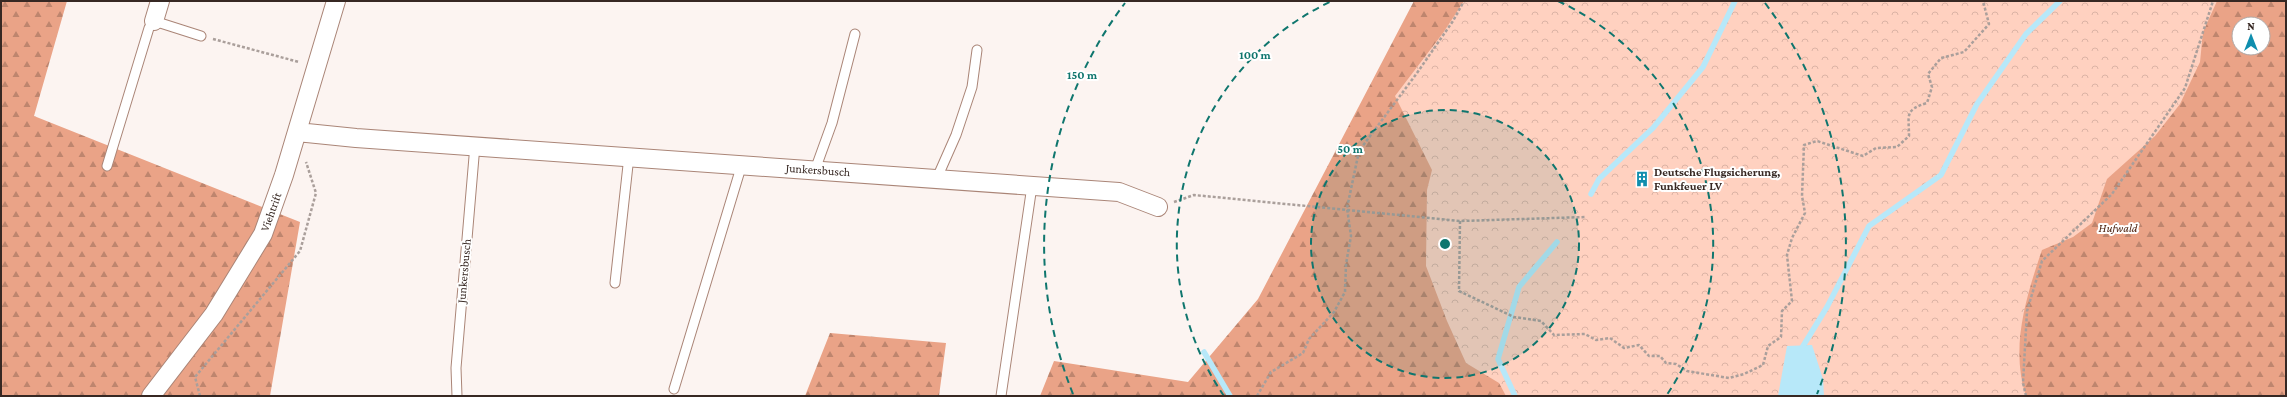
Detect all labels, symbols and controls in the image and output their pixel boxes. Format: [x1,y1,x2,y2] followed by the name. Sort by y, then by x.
[2231,16,2271,56] north arrow
[2247,20,2255,32] text: N
[1239,48,1272,62] text: 100 m
[1067,68,1098,82] text: 150 m
[1337,142,1364,156] text: 50 m
[784,161,851,179] street label: Junkersbusch
[1654,165,1780,193] place label: Deutsche Flugsicherung, Funkfeuer LV
[1633,170,1651,188] building icon: Deutsche Flugsicherung, Funkfeuer LV
[258,190,285,233] street label: Viehtrift
[2099,221,2138,235] park label: Hufwald
[1438,237,1452,251] centre of rings
[454,238,474,305] street label: Junkersbusch

